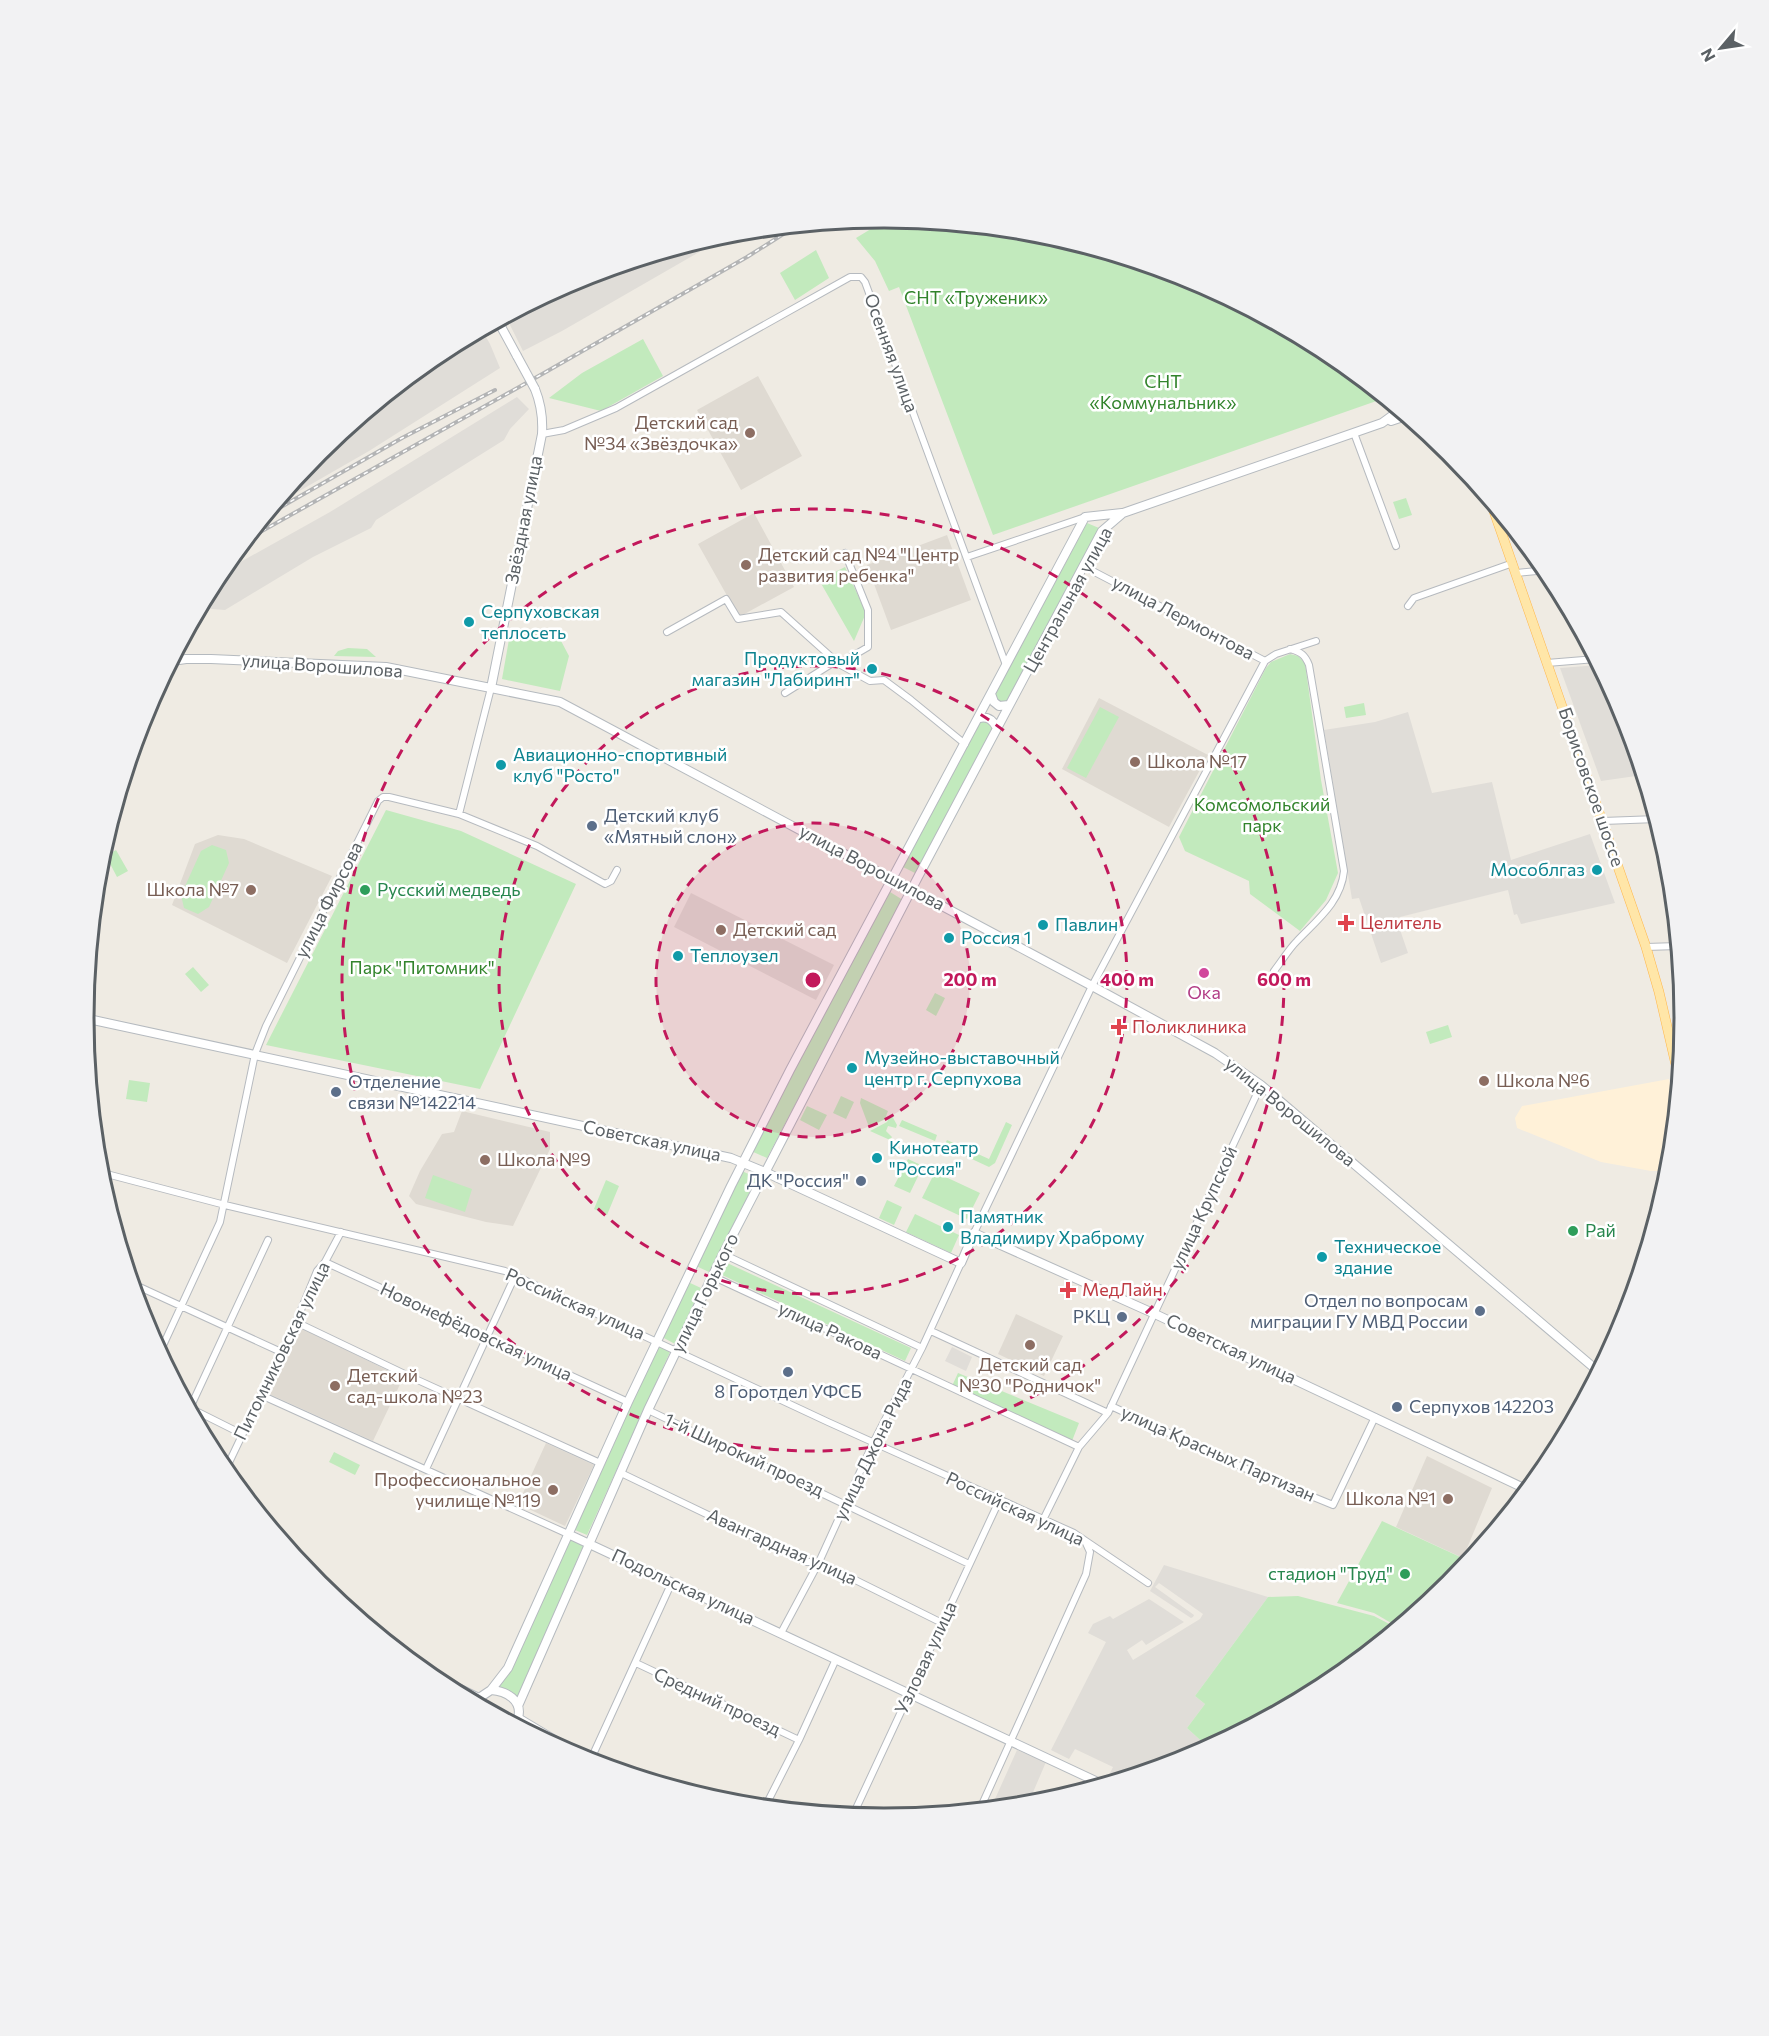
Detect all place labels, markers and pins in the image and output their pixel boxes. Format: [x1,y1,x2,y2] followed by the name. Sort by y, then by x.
[584,411,738,454] place label: Детский сад №34 «Звёздочка»
[743,426,757,440] marker: Детский сад №34 «Звёздочка»
[758,543,959,586] place label: Детский сад №4 "Центр развития ребенка"
[739,558,753,572] marker: Детский сад №4 "Центр развития ребенка"
[481,600,600,643] place label: Серпуховская теплосеть
[462,615,476,629] marker: Серпуховская теплосеть
[692,647,860,690] place label: Продуктовый магазин "Лабиринт"
[865,662,879,676] marker: Продуктовый магазин "Лабиринт"
[513,743,727,786] place label: Авиационно-спортивный клуб "Росто"
[1147,750,1247,772] place label: Школа №17
[1128,755,1142,769] marker: Школа №17
[494,758,508,772] marker: Авиационно-спортивный клуб "Росто"
[604,804,737,847] place label: Детский клуб «Мятный слон»
[585,819,599,833] marker: Детский клуб «Мятный слон»
[1490,858,1585,880] place label: Мособлгаз
[1590,863,1604,877] marker: Мособлгаз
[147,878,239,900] place label: Школа №7
[377,878,520,900] place label: Русский медведь
[244,883,258,897] marker: Школа №7
[358,883,372,897] marker: Русский медведь
[1360,911,1441,933] place label: Целитель
[1055,913,1118,935] place label: Павлин
[1337,914,1355,932] marker: Целитель
[733,918,837,940] place label: Детский сад
[1036,918,1050,932] marker: Павлин
[714,923,728,937] marker: Детский сад
[961,926,1031,948] place label: Россия 1
[942,931,956,945] marker: Россия 1
[690,944,779,966] place label: Теплоузел
[671,949,685,963] marker: Теплоузел
[1197,966,1211,980] marker: Ока
[803,970,823,990] centre of rings
[1187,981,1221,1003] place label: Ока
[1132,1015,1247,1037] place label: Поликлиника
[1110,1018,1128,1036] marker: Поликлиника
[864,1046,1060,1089] place label: Музейно-выставочный центр г. Серпухова
[845,1061,859,1075] marker: Музейно-выставочный центр г. Серпухова
[1496,1069,1590,1091] place label: Школа №6
[348,1070,476,1113] place label: Отделение связи №142214
[1477,1074,1491,1088] marker: Школа №6
[329,1085,343,1099] marker: Отделение связи №142214
[889,1136,978,1179] place label: Кинотеатр "Россия"
[497,1148,591,1170] place label: Школа №9
[870,1151,884,1165] marker: Кинотеатр "Россия"
[478,1153,492,1167] marker: Школа №9
[747,1169,849,1191] place label: ДК "Россия"
[854,1174,868,1188] marker: ДК "Россия"
[960,1205,1145,1248] place label: Памятник Владимиру Храброму
[1585,1219,1616,1241] place label: Рай
[941,1220,955,1234] marker: Памятник Владимиру Храброму
[1566,1224,1580,1238] marker: Рай
[1334,1235,1441,1278] place label: Техническое здание
[1315,1250,1329,1264] marker: Техническое здание
[1082,1278,1163,1300] place label: МедЛайн
[1059,1281,1077,1299] marker: МедЛайн
[1250,1289,1468,1332] place label: Отдел по вопросам миграции ГУ МВД России
[1473,1304,1487,1318] marker: Отдел по вопросам миграции ГУ МВД России
[1073,1305,1110,1327] place label: РКЦ
[1115,1310,1129,1324] marker: РКЦ
[1023,1338,1037,1352] marker: Детский сад №30 "Родничок"
[959,1353,1101,1396] place label: Детский сад №30 "Родничок"
[347,1364,483,1407] place label: Детский сад-школа №23
[781,1365,795,1379] marker: 8 Горотдел УФСБ
[328,1379,342,1393] marker: Детский сад-школа №23
[714,1380,862,1402] place label: 8 Горотдел УФСБ
[1409,1395,1554,1417] place label: Серпухов 142203
[1390,1400,1404,1414] marker: Серпухов 142203
[374,1468,541,1511] place label: Профессиональное училище №119
[546,1483,560,1497] marker: Профессиональное училище №119
[1345,1487,1436,1509] place label: Школа №1
[1441,1492,1455,1506] marker: Школа №1
[1268,1562,1393,1584] place label: стадион "Труд"
[1398,1567,1412,1581] marker: стадион "Труд"

